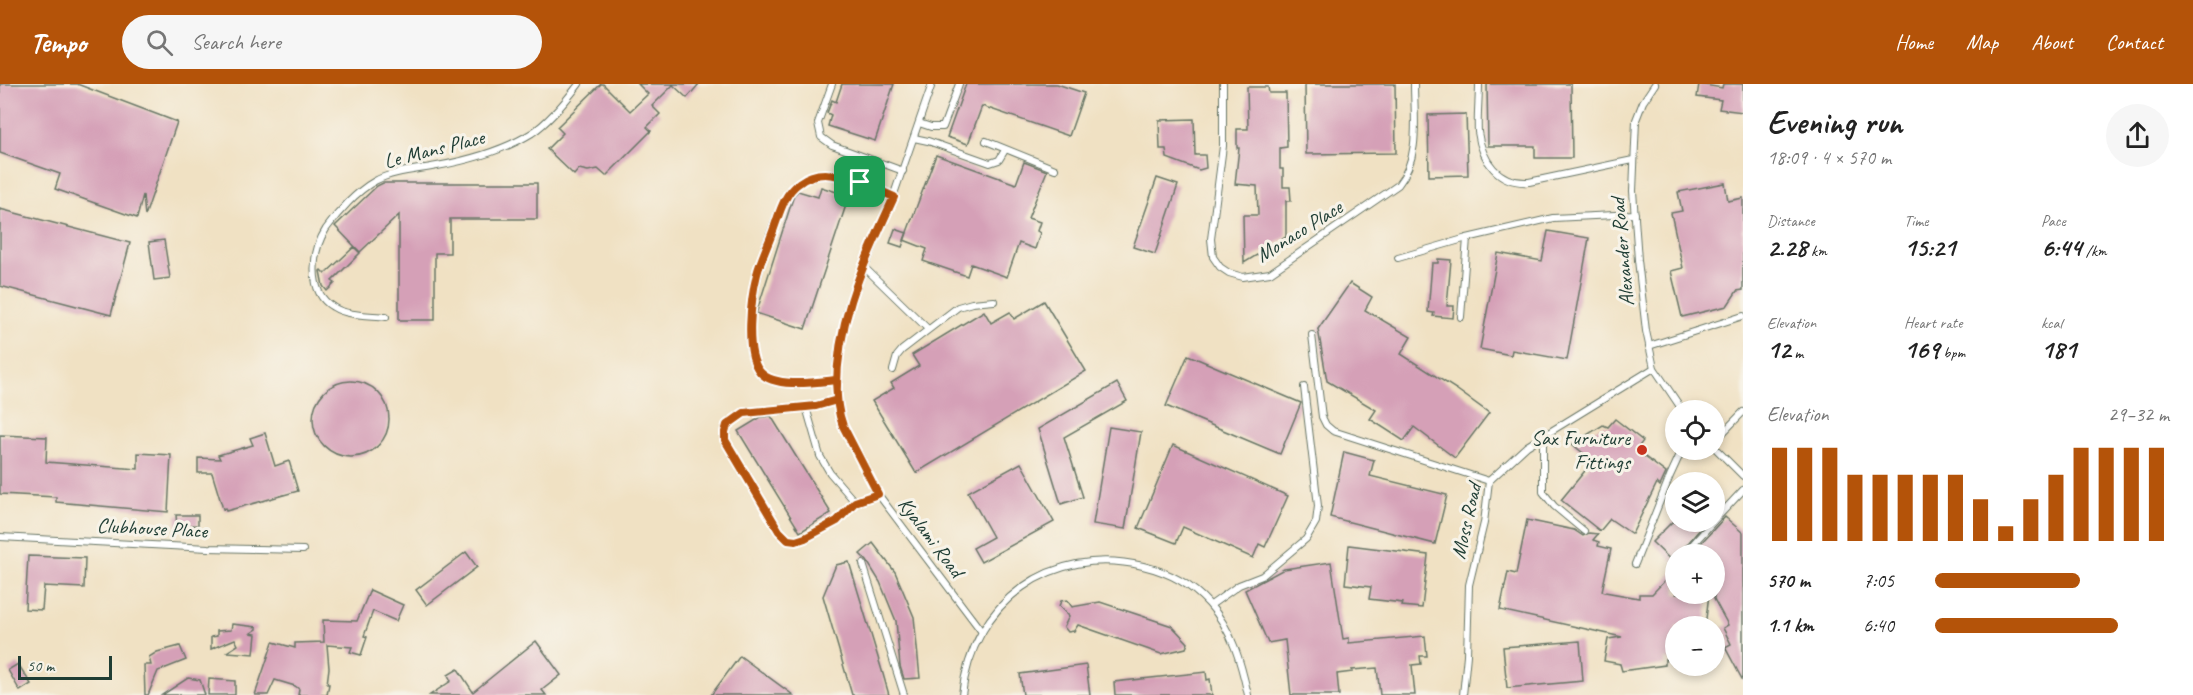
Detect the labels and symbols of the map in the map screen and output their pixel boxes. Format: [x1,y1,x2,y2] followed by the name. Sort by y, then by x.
[381,123,489,174] street label: Le Mans Place
[834,156,885,207] pin
[1251,194,1348,268] street label: Monaco Place
[1604,194,1640,307] street label: Alexander Road
[1531,425,1632,475] place label: Sax Furniture Fittings
[1635,443,1649,457] marker: Sax Furniture Fittings
[1445,478,1488,561] street label: Moss Road
[892,492,972,585] street label: Kyalami Road
[96,512,209,544] street label: Clubhouse Place
[18,653,112,680] scale bar

